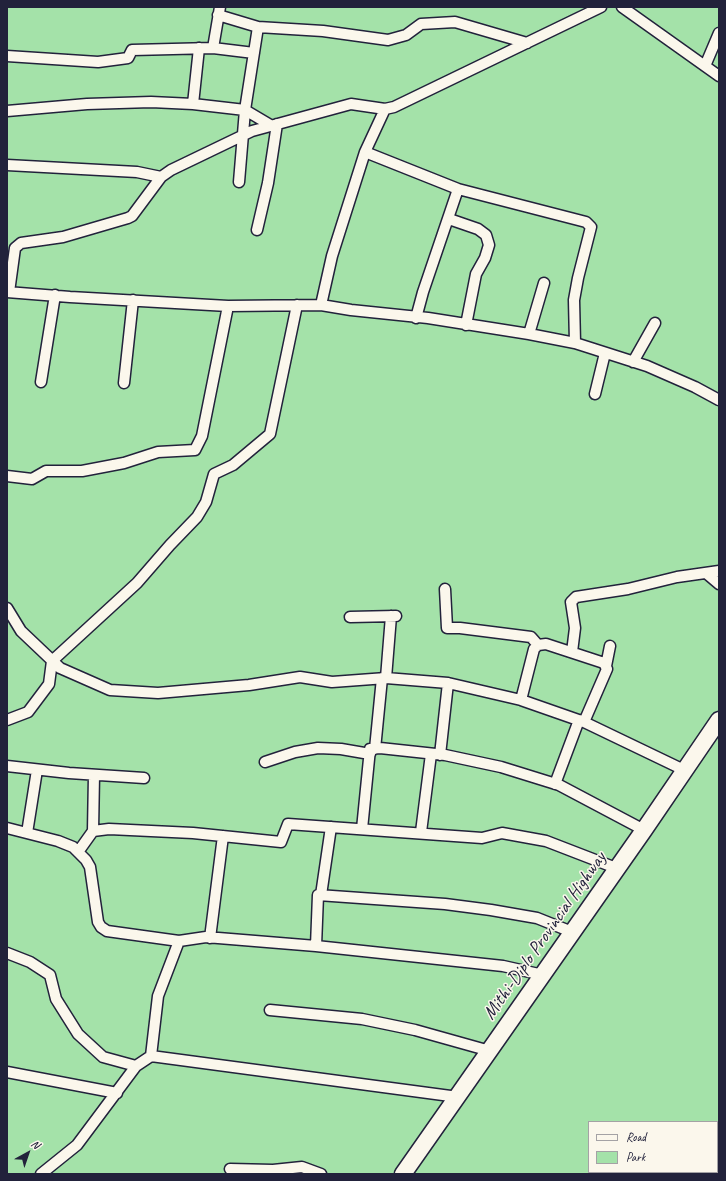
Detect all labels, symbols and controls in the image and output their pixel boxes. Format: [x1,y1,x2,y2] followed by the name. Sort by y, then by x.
[478,848,612,1024] street label: Mithi-Diplo Provincial Highway
[588,1121,718,1173] legend
[626,1129,646,1145] text: Road
[8,1133,48,1173] north arrow
[29,1136,43,1151] text: N
[626,1149,645,1165] text: Park

